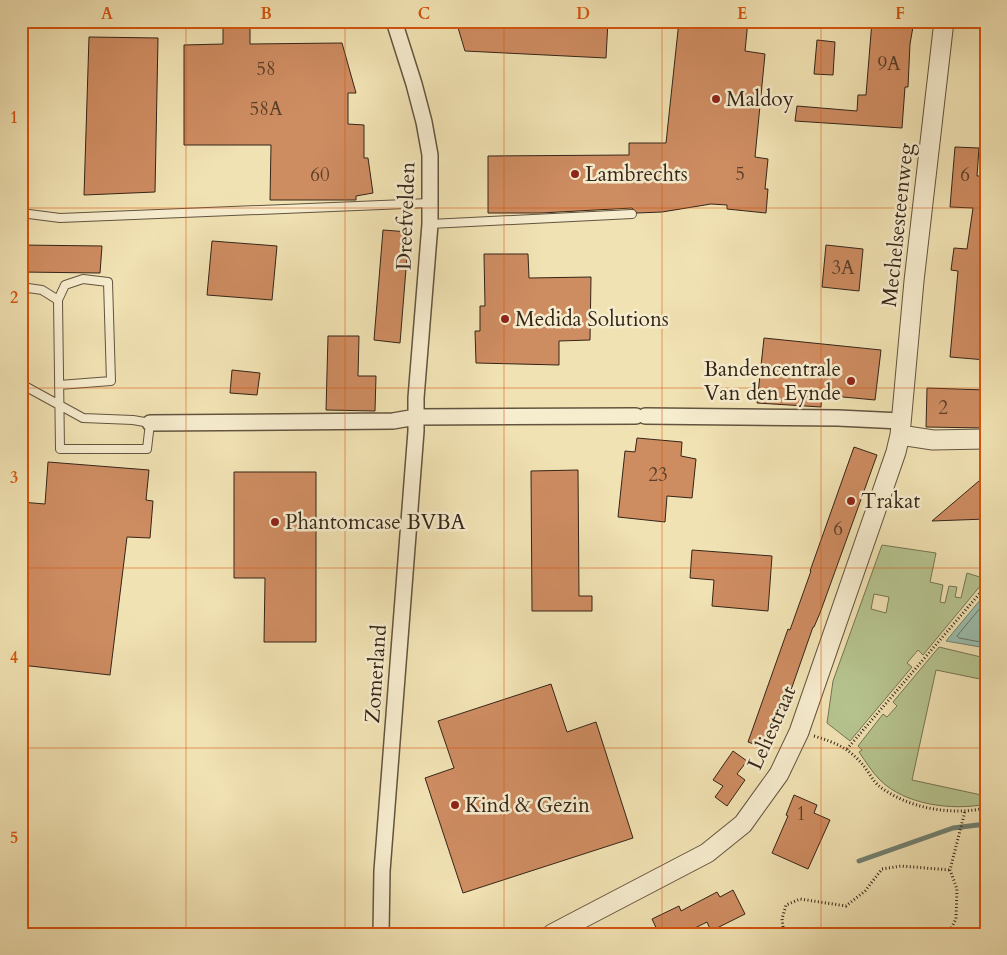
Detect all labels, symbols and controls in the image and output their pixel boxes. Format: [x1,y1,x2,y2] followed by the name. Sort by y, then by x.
[101,3,113,25] text: A
[260,3,272,25] text: B
[418,3,430,25] text: C
[576,3,590,25] text: D
[737,3,747,25] text: E
[895,3,905,25] text: F
[877,51,901,77] house number: 9A
[256,56,276,82] house number: 58
[726,85,794,114] place label: Maldoy
[710,93,722,105] marker: Maldoy
[250,96,283,122] house number: 58A
[10,107,18,129] text: 1
[875,141,921,308] street label: Mechelsesteenweg
[585,160,688,189] place label: Lambrechts
[390,161,422,271] street label: Dreefvelden
[735,161,745,187] house number: 5
[310,162,330,188] house number: 60
[960,162,970,188] house number: 6
[569,168,581,180] marker: Lambrechts
[831,255,855,281] house number: 3A
[10,287,18,309] text: 2
[515,305,669,334] place label: Medida Solutions
[499,313,511,325] marker: Medida Solutions
[704,355,841,408] place label: Bandencentrale Van den Eynde
[845,375,857,387] marker: Bandencentrale Van den Eynde
[938,395,948,421] house number: 2
[648,462,668,488] house number: 23
[10,467,18,489] text: 3
[861,487,920,516] place label: Trakat
[845,495,857,507] marker: Trakat
[285,508,466,537] place label: Phantomcase BVBA
[269,516,281,528] marker: Phantomcase BVBA
[833,516,843,542] house number: 6
[358,624,394,724] street label: Zomerland
[10,647,18,669] text: 4
[741,681,804,775] street label: Leliestraat
[465,791,590,820] place label: Kind & Gezin
[449,799,461,811] marker: Kind & Gezin
[796,801,806,827] house number: 1
[10,827,18,849] text: 5

